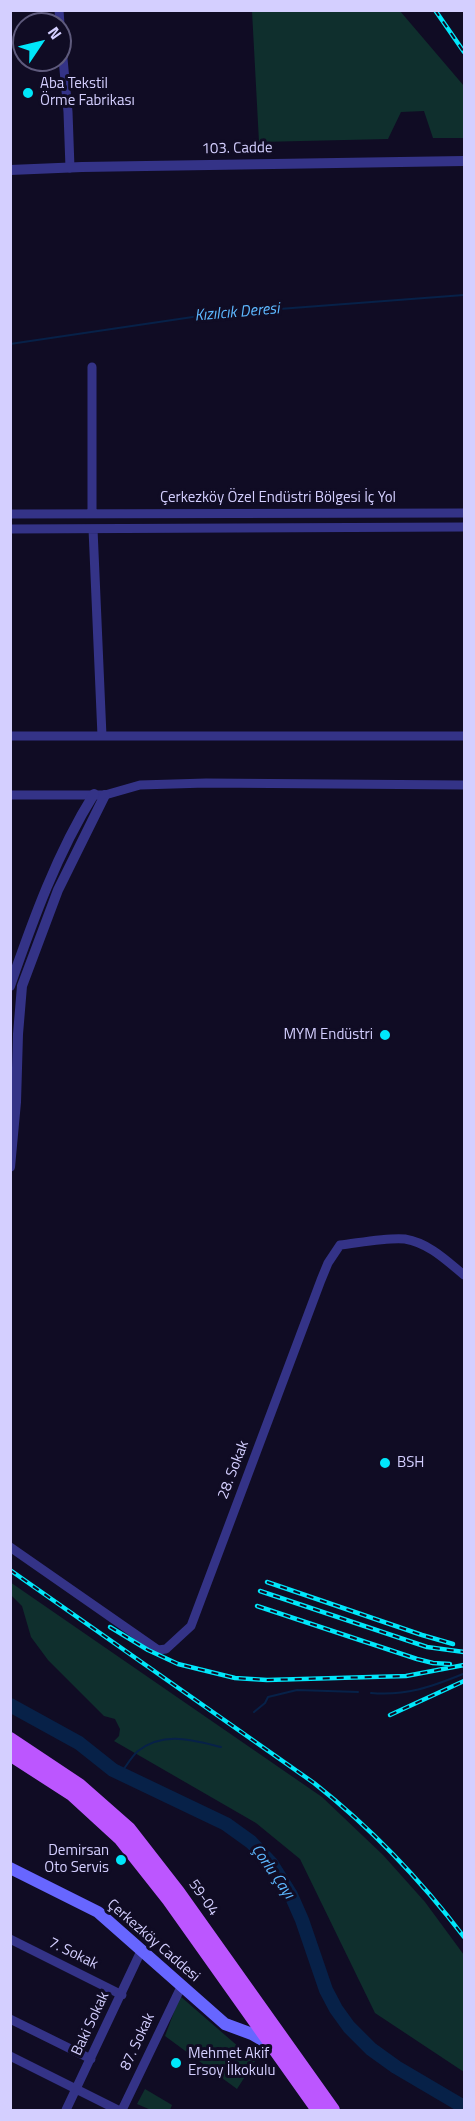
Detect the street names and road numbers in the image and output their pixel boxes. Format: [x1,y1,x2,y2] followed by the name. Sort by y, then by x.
[201,139,273,159] street label: 103. Cadde
[160,489,396,507] street label: Çerkezköy Özel Endüstri Bölgesi İç Yol
[215,1438,253,1502] street label: 28. Sokak
[184,1876,222,1920] street label: 59-04
[103,1896,203,1986] street label: Çerkezköy Caddesi
[45,1934,101,1974] street label: 7. Sokak
[68,1989,114,2059] street label: Baki Sokak
[117,2010,159,2074] street label: 87. Sokak

